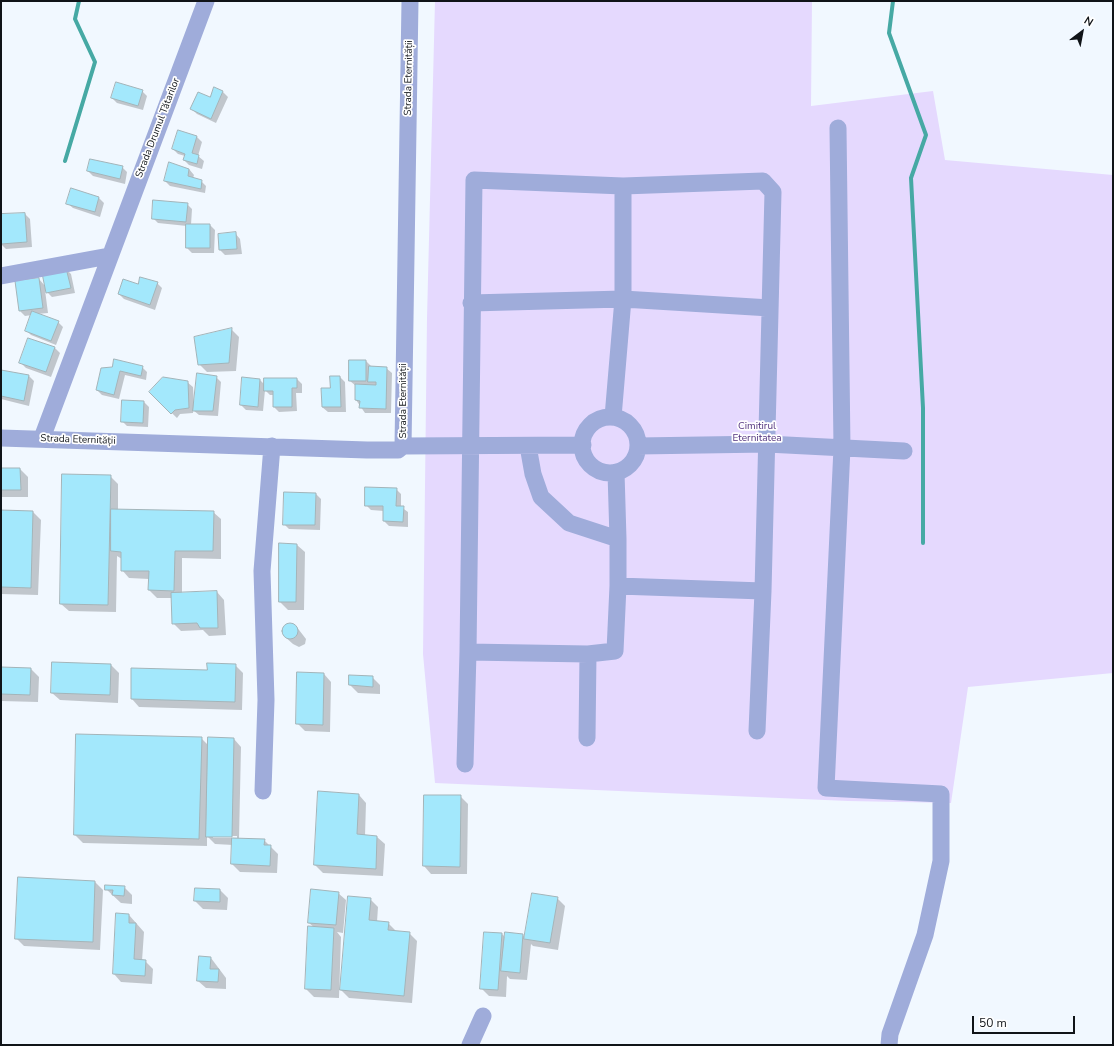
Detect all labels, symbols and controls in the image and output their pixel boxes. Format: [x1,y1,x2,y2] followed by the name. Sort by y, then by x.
[1062,12,1102,52] north arrow
[1081,13,1096,30] text: N
[402,40,416,116] street label: Strada Eternității
[133,76,183,180] street label: Strada Drumul Tătarilor
[398,363,410,439] street label: Strada Eternității
[733,421,781,444] park label: Cimitirul Eternitatea
[40,433,116,447] street label: Strada Eternității
[974,1008,1077,1034] scale bar
[979,1015,1007,1031] text: 50 m

